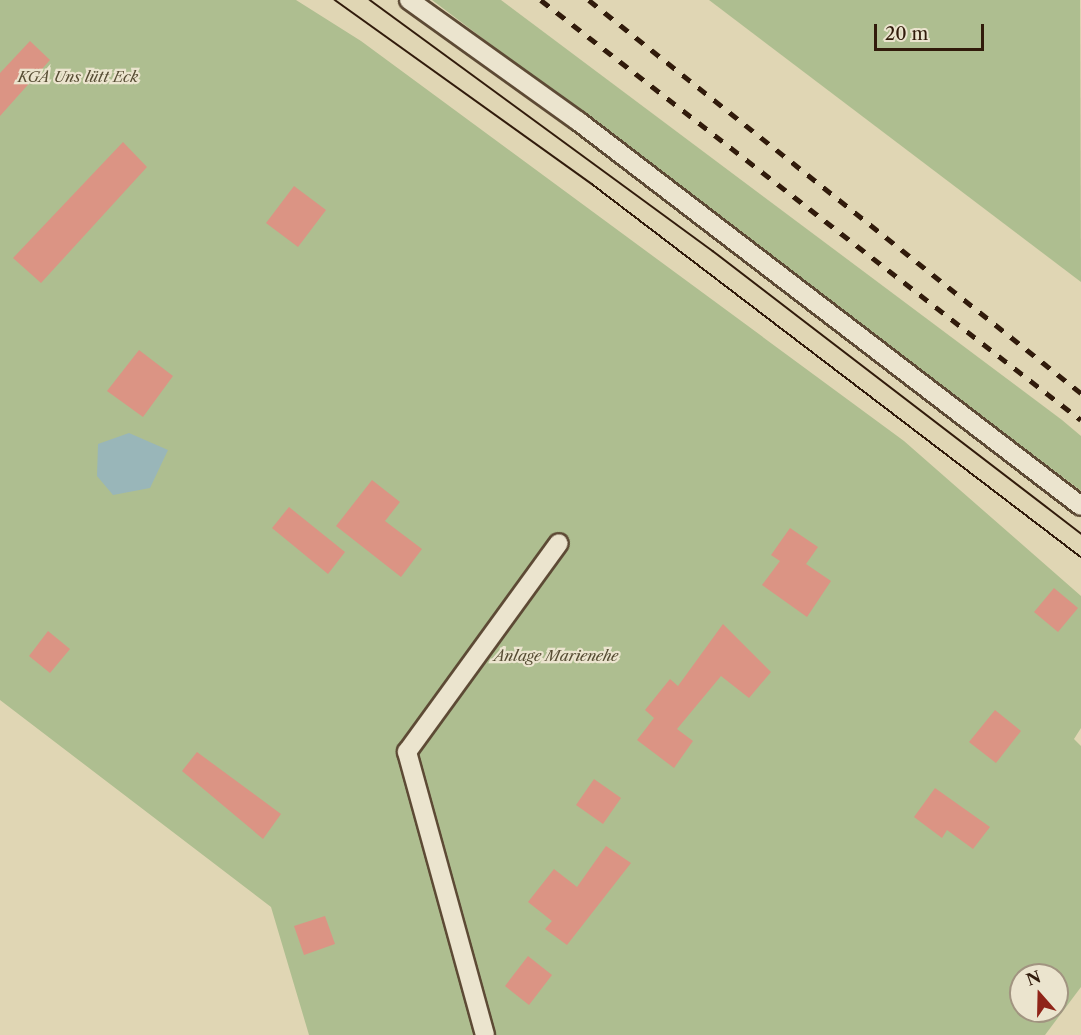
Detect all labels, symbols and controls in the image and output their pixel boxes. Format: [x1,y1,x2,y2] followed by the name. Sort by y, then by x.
[877,12,986,50] scale bar
[885,23,928,45] text: 20 m
[18,68,138,86] park label: KGA Uns lütt Eck
[494,647,618,665] park label: Anlage Marienehe
[1009,963,1069,1023] north arrow
[1024,966,1043,990] text: N

